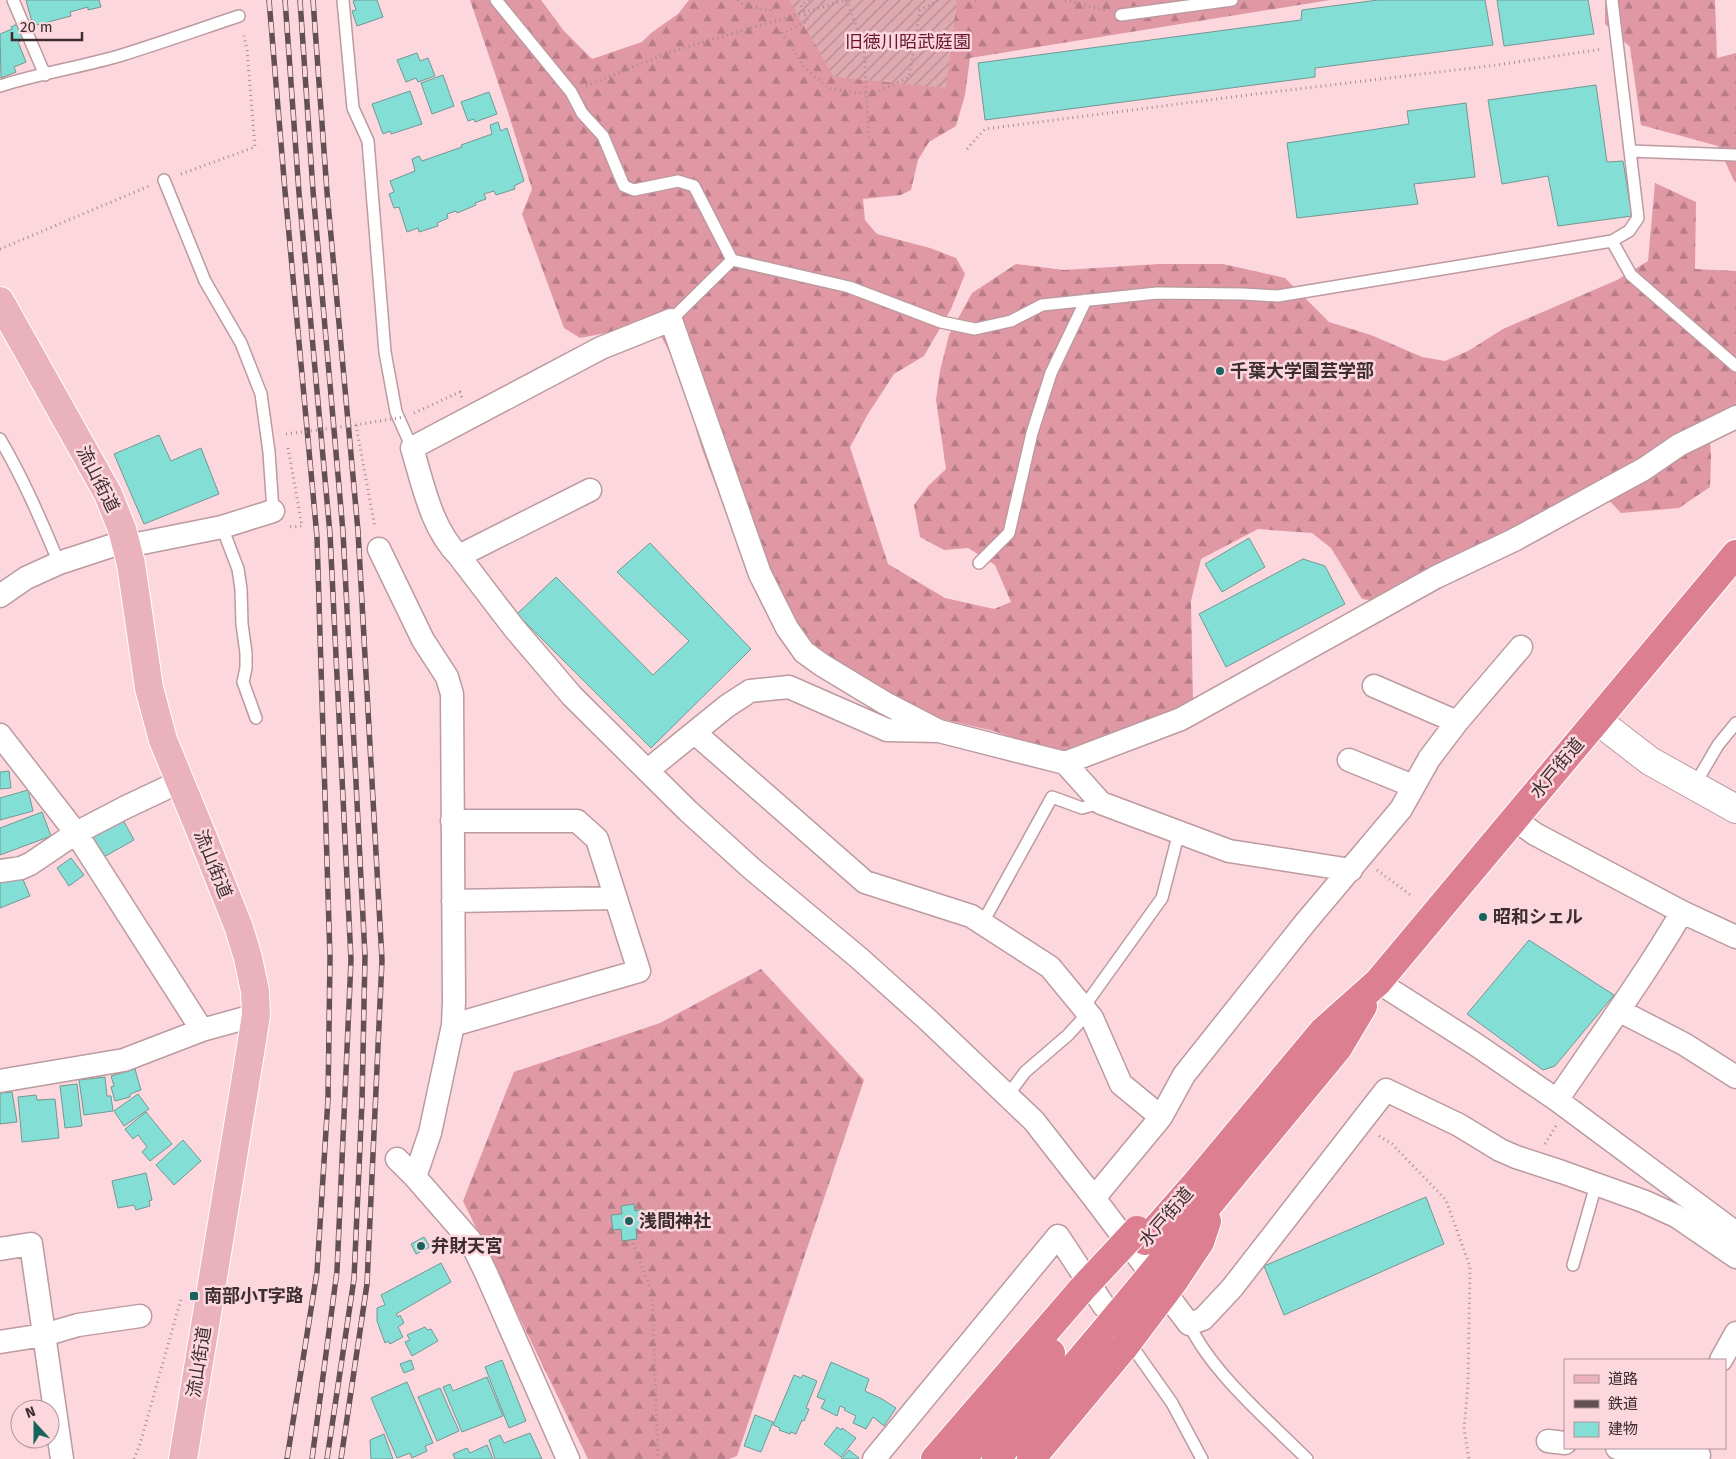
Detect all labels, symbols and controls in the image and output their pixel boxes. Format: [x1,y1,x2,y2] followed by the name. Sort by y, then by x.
[12,10,82,42] scale bar
[20,18,53,36] text: 20 m
[845,31,971,53] park label: 旧徳川昭武庭園
[1230,360,1374,382] place label: 千葉大学園芸学部
[1214,365,1226,377] marker: 千葉大学園芸学部
[72,442,124,516] street label: 流山街道
[1525,733,1589,803] street label: 水戸街道
[189,827,237,901] street label: 流山街道
[1493,906,1583,928] place label: 昭和シェル
[1477,911,1489,923] marker: 昭和シェル
[1134,1183,1198,1251] street label: 水戸街道
[639,1210,711,1232] place label: 浅間神社
[623,1215,635,1227] marker: 浅間神社
[431,1235,503,1257] place label: 弁財天宮
[415,1240,427,1252] marker: 弁財天宮
[204,1285,304,1307] place label: 南部小T字路
[188,1290,200,1302] marker: 南部小T字路
[183,1325,215,1399] street label: 流山街道
[1564,1359,1726,1449] legend
[1608,1370,1638,1388] text: 道路
[1608,1395,1638,1413] text: 鉄道
[10,1399,60,1449] north arrow
[23,1403,38,1422] text: N
[1608,1420,1638,1438] text: 建物

